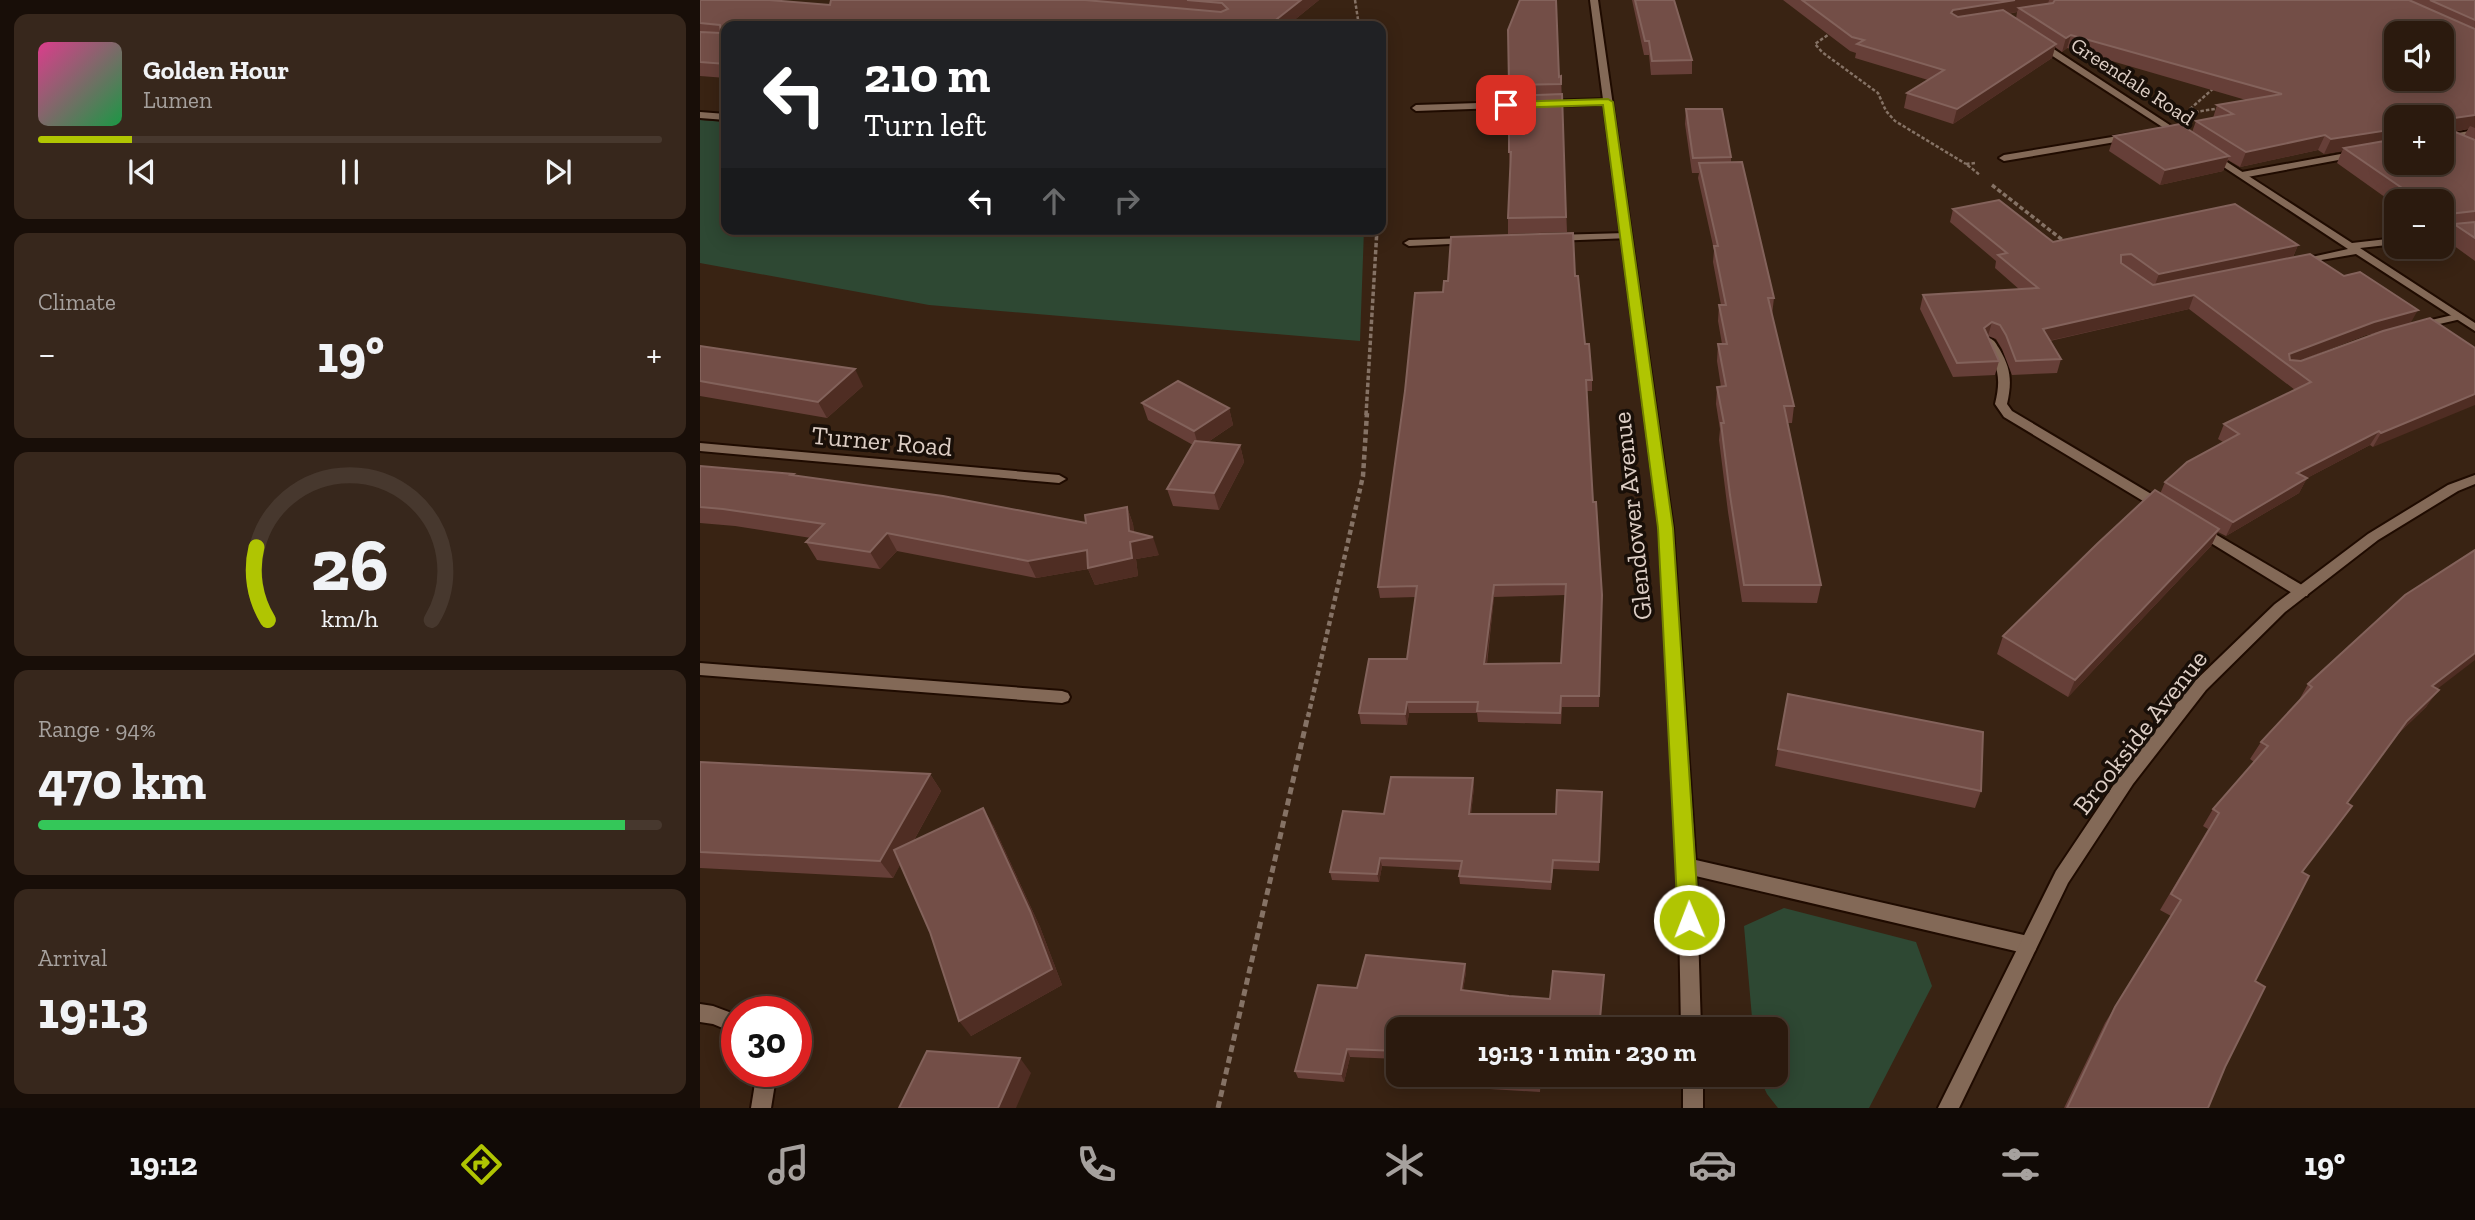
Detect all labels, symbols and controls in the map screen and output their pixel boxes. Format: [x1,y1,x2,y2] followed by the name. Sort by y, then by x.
[2384,21,2454,259] map controls
[2384,21,2454,91] button: sound
[2067,32,2200,130] street label: Greendale Road
[864,46,990,105] text: 210 m
[749,49,840,140] icon: left
[143,54,289,86] text: Golden Hour
[1476,75,1536,135] pin
[143,86,212,114] text: Lumen
[1487,86,1525,124] icon: arrive
[2384,105,2454,175] button: +
[864,106,986,144] text: Turn left
[123,153,161,191] icon: previous
[331,153,369,191] icon: pause
[539,153,577,191] icon: next
[962,182,1000,220] icon: left
[1035,182,1073,220] icon: ahead
[1108,182,1146,220] icon: right
[2384,189,2454,259] button: −
[38,288,116,316] text: Climate
[317,323,384,385] text: 19°
[38,331,56,377] text: −
[646,331,662,377] text: +
[1605,410,1659,622] street label: Glendower Avenue
[810,419,954,463] street label: Turner Road
[311,521,389,609] text: 26
[321,603,379,633] text: km/h
[2066,644,2214,820] street label: Brookside Avenue
[38,715,156,743] text: Range · 94%
[38,750,206,812] text: 470 km
[1652,883,1726,957] position arrow
[38,944,107,972] text: Arrival
[38,979,148,1041] text: 19:13
[721,996,812,1087] speed limit sign: 30
[1478,1036,1696,1068] text: 19:13 · 1 min · 230 m
[457,1140,506,1189] icon: directions
[764,1140,813,1189] icon: music
[1072,1140,1121,1189] icon: phone
[1380,1140,1429,1189] icon: climate
[1688,1140,1737,1189] icon: car
[1996,1140,2045,1189] icon: filters
[129,1145,198,1183] text: 19:12
[2304,1145,2345,1183] text: 19°

